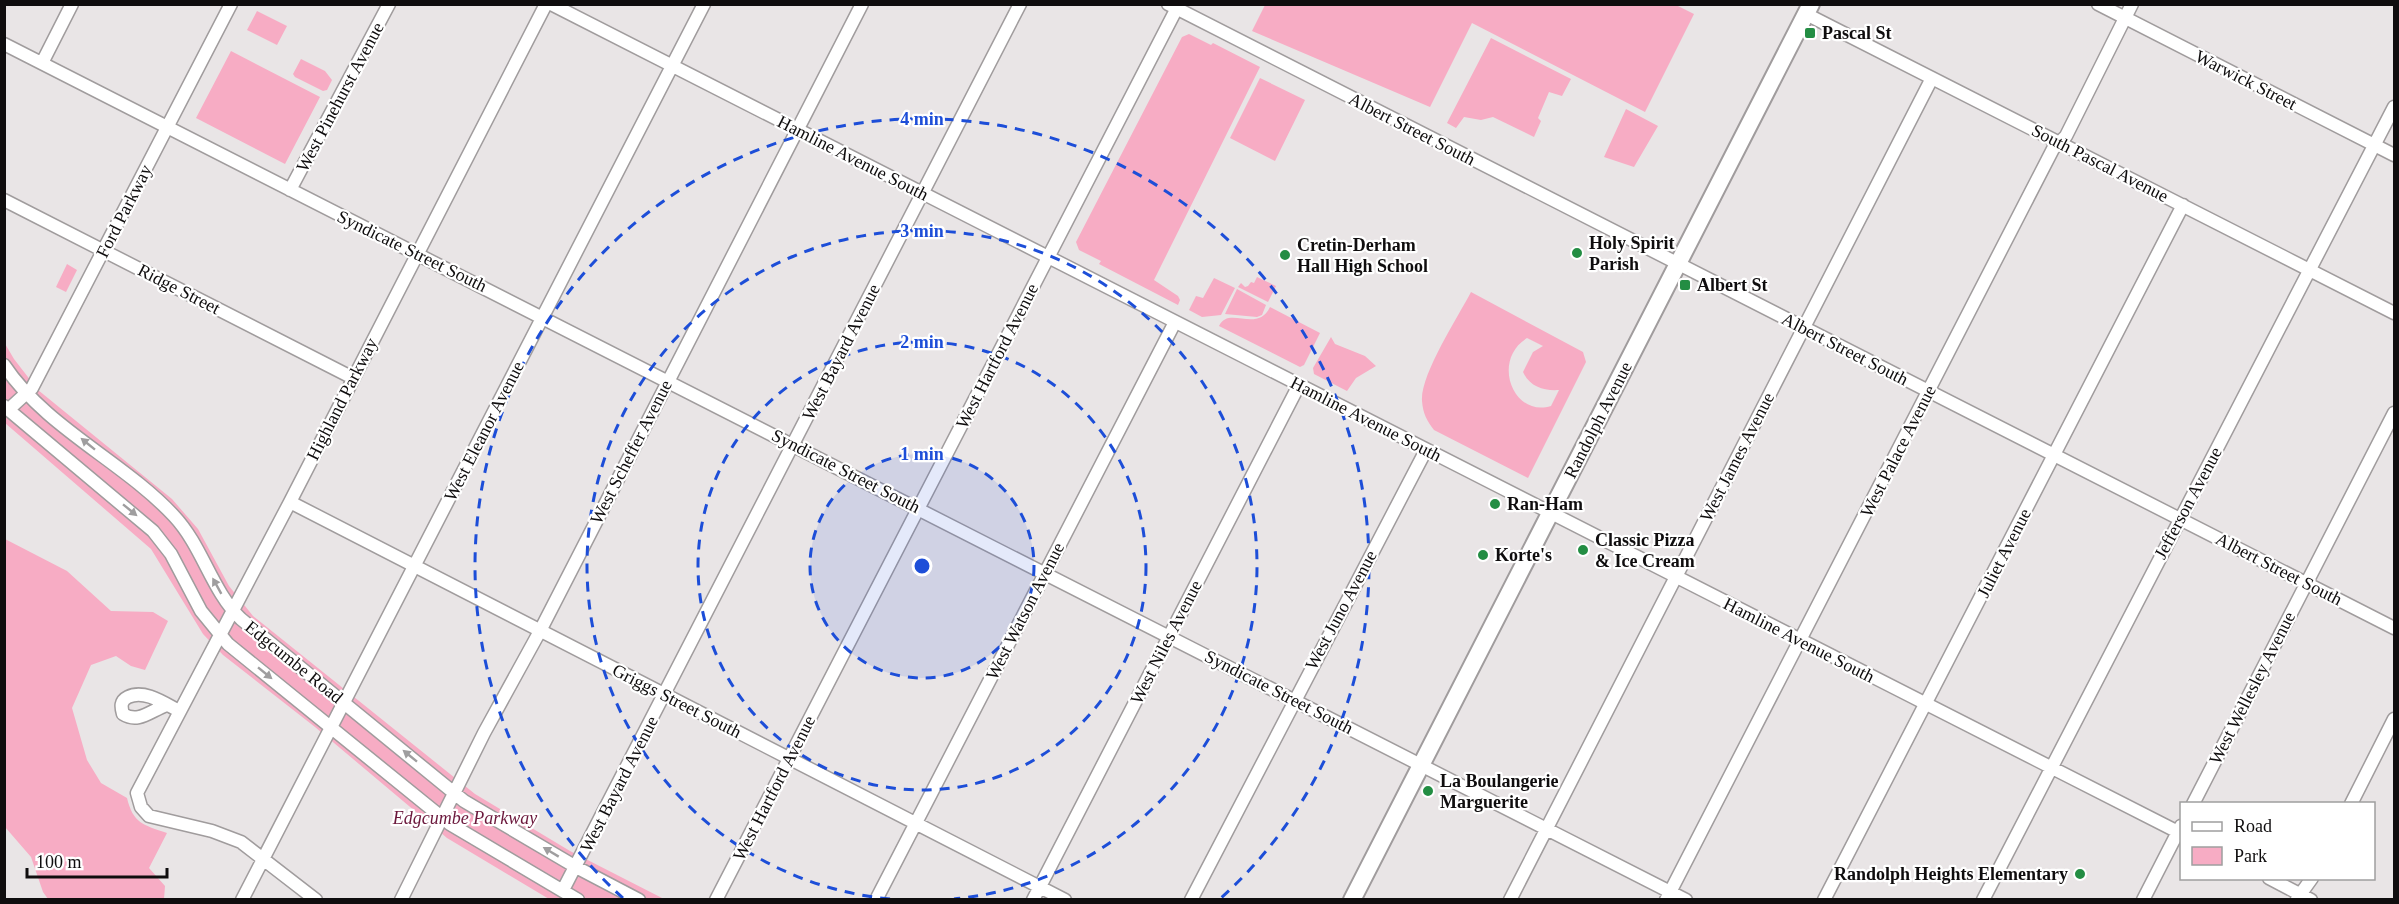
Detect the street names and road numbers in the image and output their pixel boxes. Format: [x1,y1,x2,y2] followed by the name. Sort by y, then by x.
[292,19,388,175] street label: West Pinehurst Avenue
[2192,46,2300,114] street label: Warwick Street
[1346,89,1478,169] street label: Albert Street South
[774,111,932,205] street label: Hamline Avenue South
[2028,120,2172,206] street label: South Pascal Avenue
[92,161,156,261] street label: Ford Parkway
[334,206,490,296] street label: Syndicate Street South
[135,260,223,318] street label: Ridge Street
[952,280,1042,432] street label: West Hartford Avenue
[798,281,884,423] street label: West Bayard Avenue
[1779,309,1911,389] street label: Albert Street South
[303,335,381,463] street label: Highland Parkway
[440,358,528,504] street label: West Eleanor Avenue
[1560,358,1636,482] street label: Randolph Avenue
[1287,372,1445,466] street label: Hamline Avenue South
[586,377,676,527] street label: West Scheffer Avenue
[1856,382,1940,520] street label: West Palace Avenue
[1696,389,1778,525] street label: West James Avenue
[768,425,924,517] street label: Syndicate Street South
[2150,444,2226,562] street label: Jefferson Avenue
[1973,505,2035,601] street label: Juliet Avenue
[2213,529,2345,609] street label: Albert Street South
[982,539,1068,683] street label: West Watson Avenue
[1301,547,1381,673] street label: West Juno Avenue
[1126,577,1206,707] street label: West Niles Avenue
[1720,593,1878,687] street label: Hamline Avenue South
[2205,608,2299,768] street label: West Wellesley Avenue
[241,617,347,707] street label: Edgcumbe Road
[1201,646,1357,738] street label: Syndicate Street South
[609,660,745,742] street label: Griggs Street South
[729,712,819,864] street label: West Hartford Avenue
[576,713,662,855] street label: West Bayard Avenue

